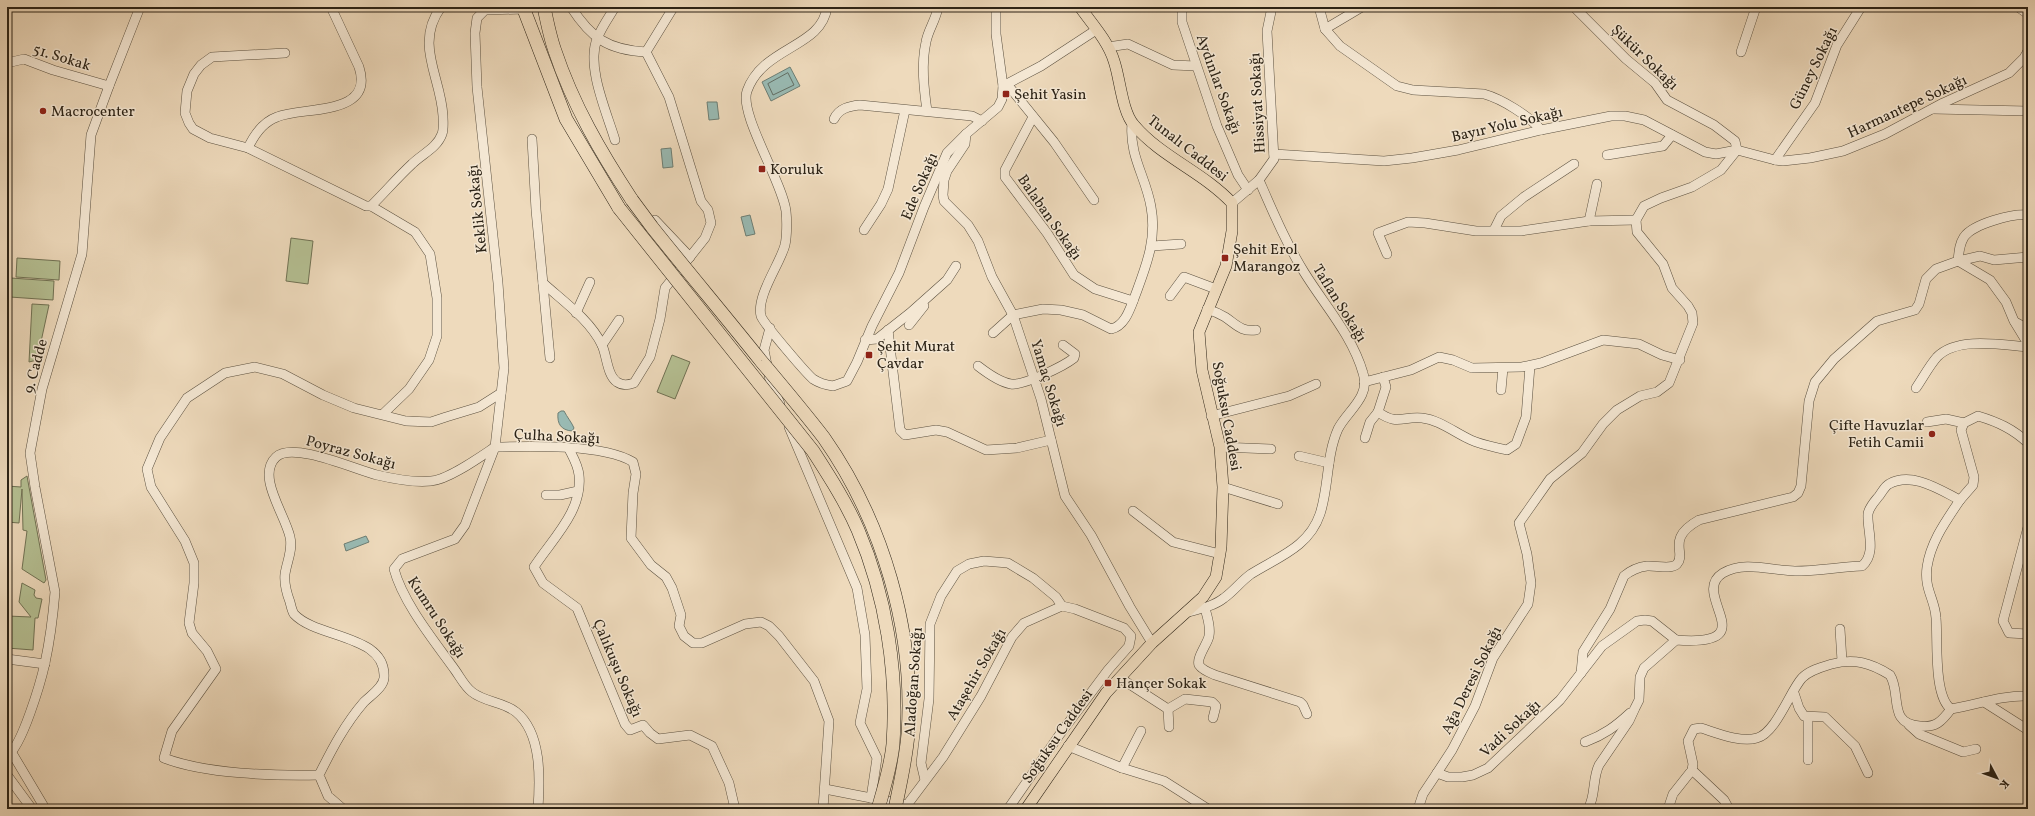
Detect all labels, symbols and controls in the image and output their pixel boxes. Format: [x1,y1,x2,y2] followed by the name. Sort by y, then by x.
[1606,20,1682,96] street label: Şükür Sokağı
[1785,24,1844,114] street label: Güney Sokağı
[1190,32,1245,137] street label: Aydınlar Sokağı
[30,40,93,77] street label: 51. Sokak
[1245,52,1272,154] street label: Hissiyat Sokağı
[1844,70,1971,144] street label: Harmantepe Sokağı
[1014,85,1087,106] place label: Şehit Yasin
[1001,89,1011,99] marker: Şehit Yasin
[51,102,135,123] place label: Macrocenter
[1450,102,1565,148] street label: Bayır Yolu Sokağı
[38,106,48,116] marker: Macrocenter
[1142,111,1232,187] street label: Tunalı Caddesi
[897,150,944,224] street label: Ede Sokağı
[770,160,823,181] place label: Koruluk
[463,164,494,254] street label: Keklik Sokağı
[757,164,767,174] marker: Koruluk
[1011,171,1086,265] street label: Balaban Sokağı
[1233,240,1300,278] place label: Şehit Erol Marangoz
[1220,253,1230,263] marker: Şehit Erol Marangoz
[1306,261,1371,347] street label: Taflan Sokağı
[19,337,54,396] street label: 9. Cadde
[877,337,955,375] place label: Şehit Murat Çavdar
[1024,337,1071,430] street label: Yamaç Sokağı
[864,350,874,360] marker: Şehit Murat Çavdar
[1206,360,1245,473] street label: Soğuksu Caddesi
[1829,416,1924,454] place label: Çifte Havuzlar Fetih Camii
[513,425,600,450] street label: Çulha Sokağı
[1927,429,1937,439] marker: Çifte Havuzlar Fetih Camii
[303,431,398,476] street label: Poyraz Sokağı
[401,573,470,663] street label: Kumru Sokağı
[586,616,647,721] street label: Çalıkuşu Sokağı
[1437,623,1508,738] street label: Ağa Deresi Sokağı
[942,625,1012,725] street label: Ataşehir Sokağı
[900,627,929,738] street label: Aladoğan Sokağı
[1116,674,1207,695] place label: Hançer Sokak
[1103,678,1113,688] marker: Hançer Sokak
[1018,686,1099,788] street label: Soğuksu Caddesi
[1476,695,1546,763] street label: Vadi Sokağı
[1977,758,2017,798] north arrow
[1995,776,2012,792] text: K

